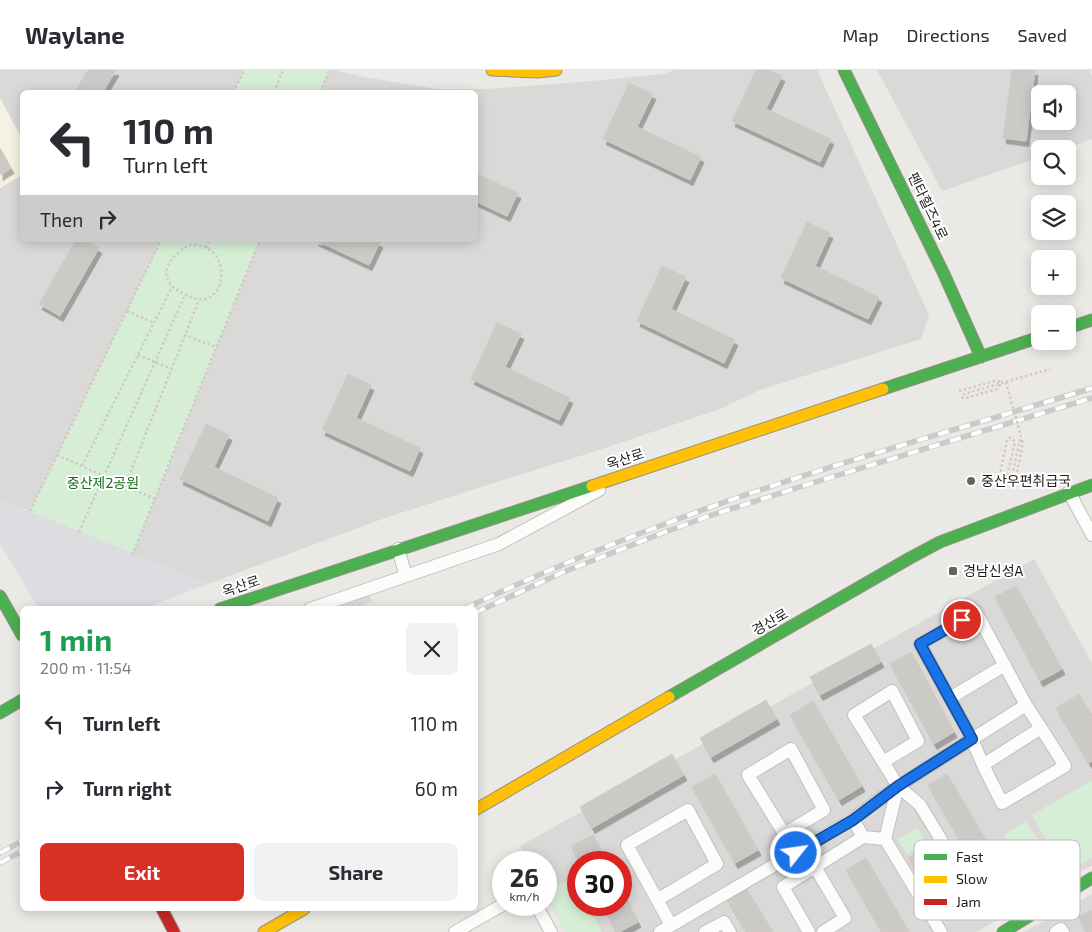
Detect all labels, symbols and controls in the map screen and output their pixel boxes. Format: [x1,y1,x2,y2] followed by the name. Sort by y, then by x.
[25,20,125,49] text: Waylane
[842,24,879,46] text: Map
[907,24,990,46] text: Directions
[1018,24,1067,46] text: Saved
[1031,85,1076,350] map controls
[1031,85,1076,130] button: sound
[123,109,214,151] text: 110 m
[40,110,105,175] icon: left
[1031,140,1076,185] button: search
[123,151,208,177] text: Turn left
[905,169,952,242] street label: 펜타힐즈4로
[1031,195,1076,240] button: layers
[93,205,121,233] icon: right
[40,208,83,231] text: Then
[1031,250,1076,295] button: +
[1031,305,1076,350] button: −
[604,444,646,473] street label: 옥산로
[981,472,1071,489] place label: 중산우편취급국
[67,474,139,491] park label: 중산제2공원
[965,475,977,487] marker: 중산우편취급국
[963,562,1024,579] place label: 경남신성A
[947,565,959,577] marker: 경남신성A
[220,571,262,600] street label: 옥산로
[941,599,983,641] pin
[749,604,791,639] street label: 경산로
[948,606,976,634] icon: arrive
[40,621,112,657] text: 1 min
[406,623,458,675] button: close
[40,658,132,677] text: 200 m · 11:54
[40,710,68,738] icon: left
[83,712,160,735] text: Turn left
[411,712,458,735] text: 110 m
[40,775,68,803] icon: right
[83,777,171,800] text: Turn right
[415,777,458,800] text: 60 m
[769,826,821,878] position arrow
[914,840,1080,920] legend
[40,843,244,901] button: Exit
[254,843,458,901] button: Share
[956,848,983,865] text: Fast
[567,851,632,916] speed limit sign: 30
[510,862,539,892] text: 26
[956,870,988,887] text: Slow
[510,889,539,903] text: km/h
[956,893,981,910] text: Jam

